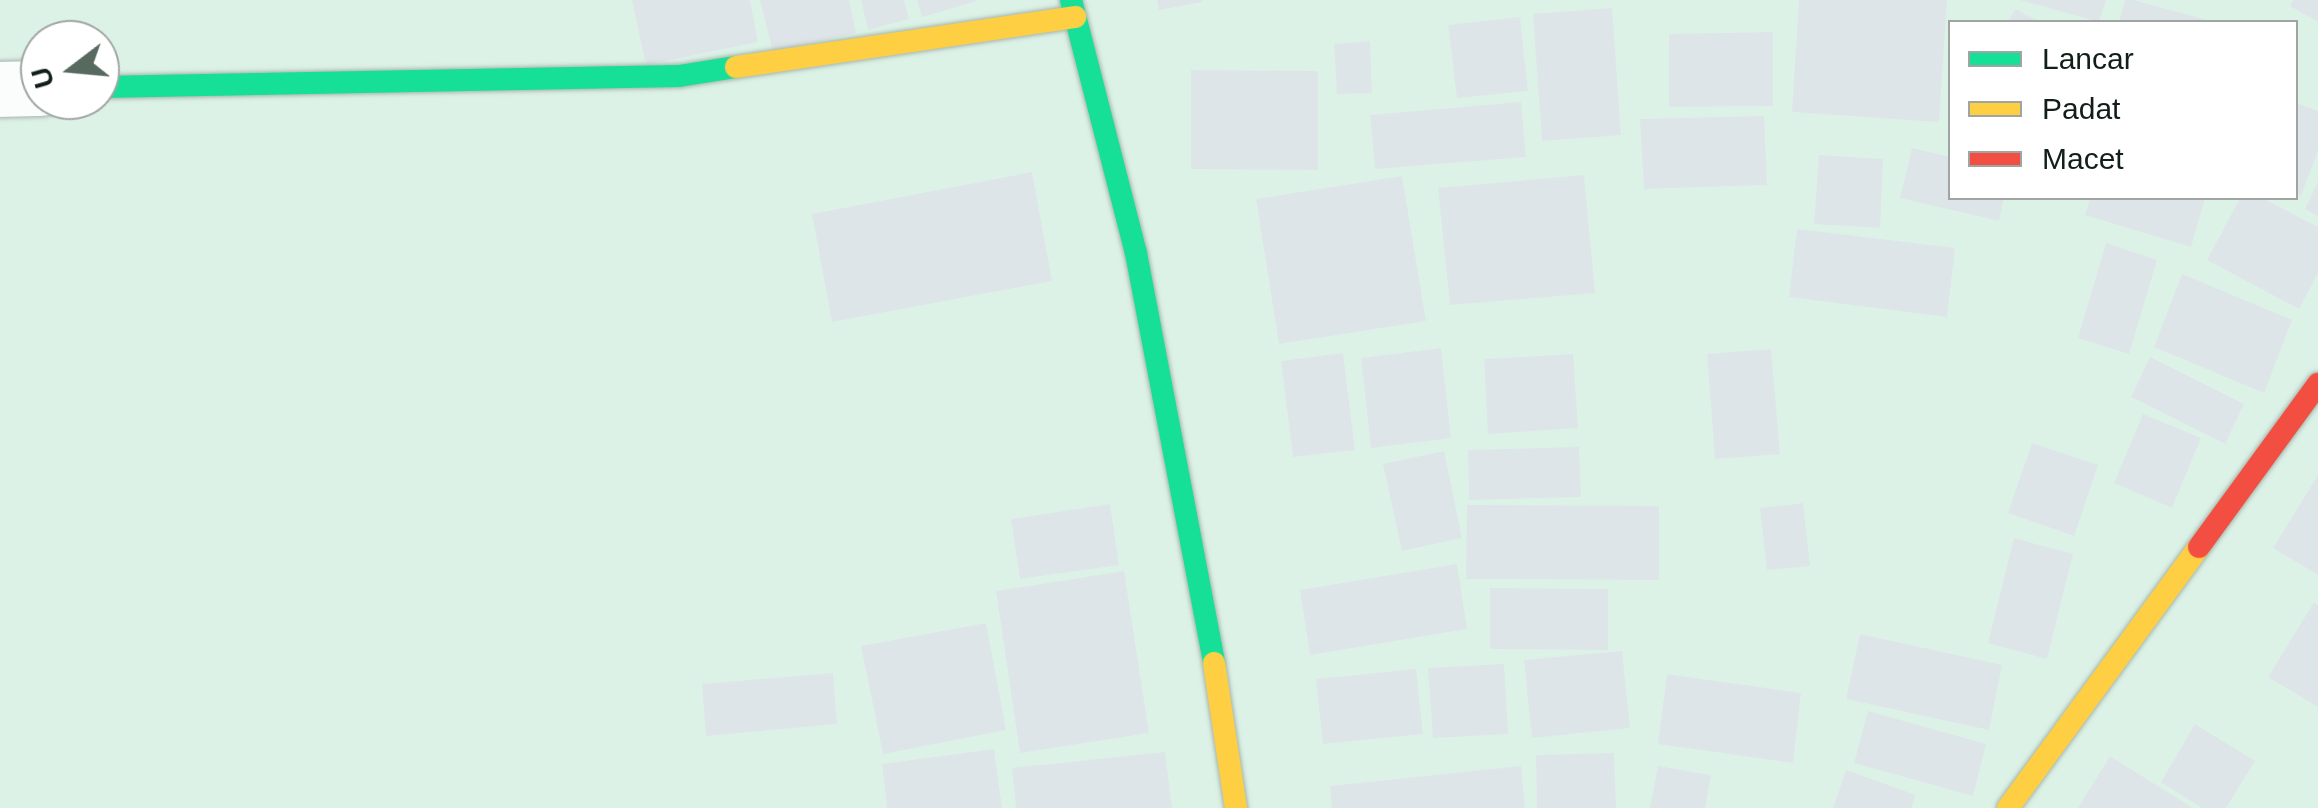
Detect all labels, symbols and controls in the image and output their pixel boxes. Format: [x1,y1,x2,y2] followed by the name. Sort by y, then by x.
[20,20,120,120] north arrow
[1948,20,2298,200] legend
[2042,42,2134,75] text: Lancar
[25,64,60,92] text: U
[2042,92,2120,125] text: Padat
[2042,142,2124,175] text: Macet

